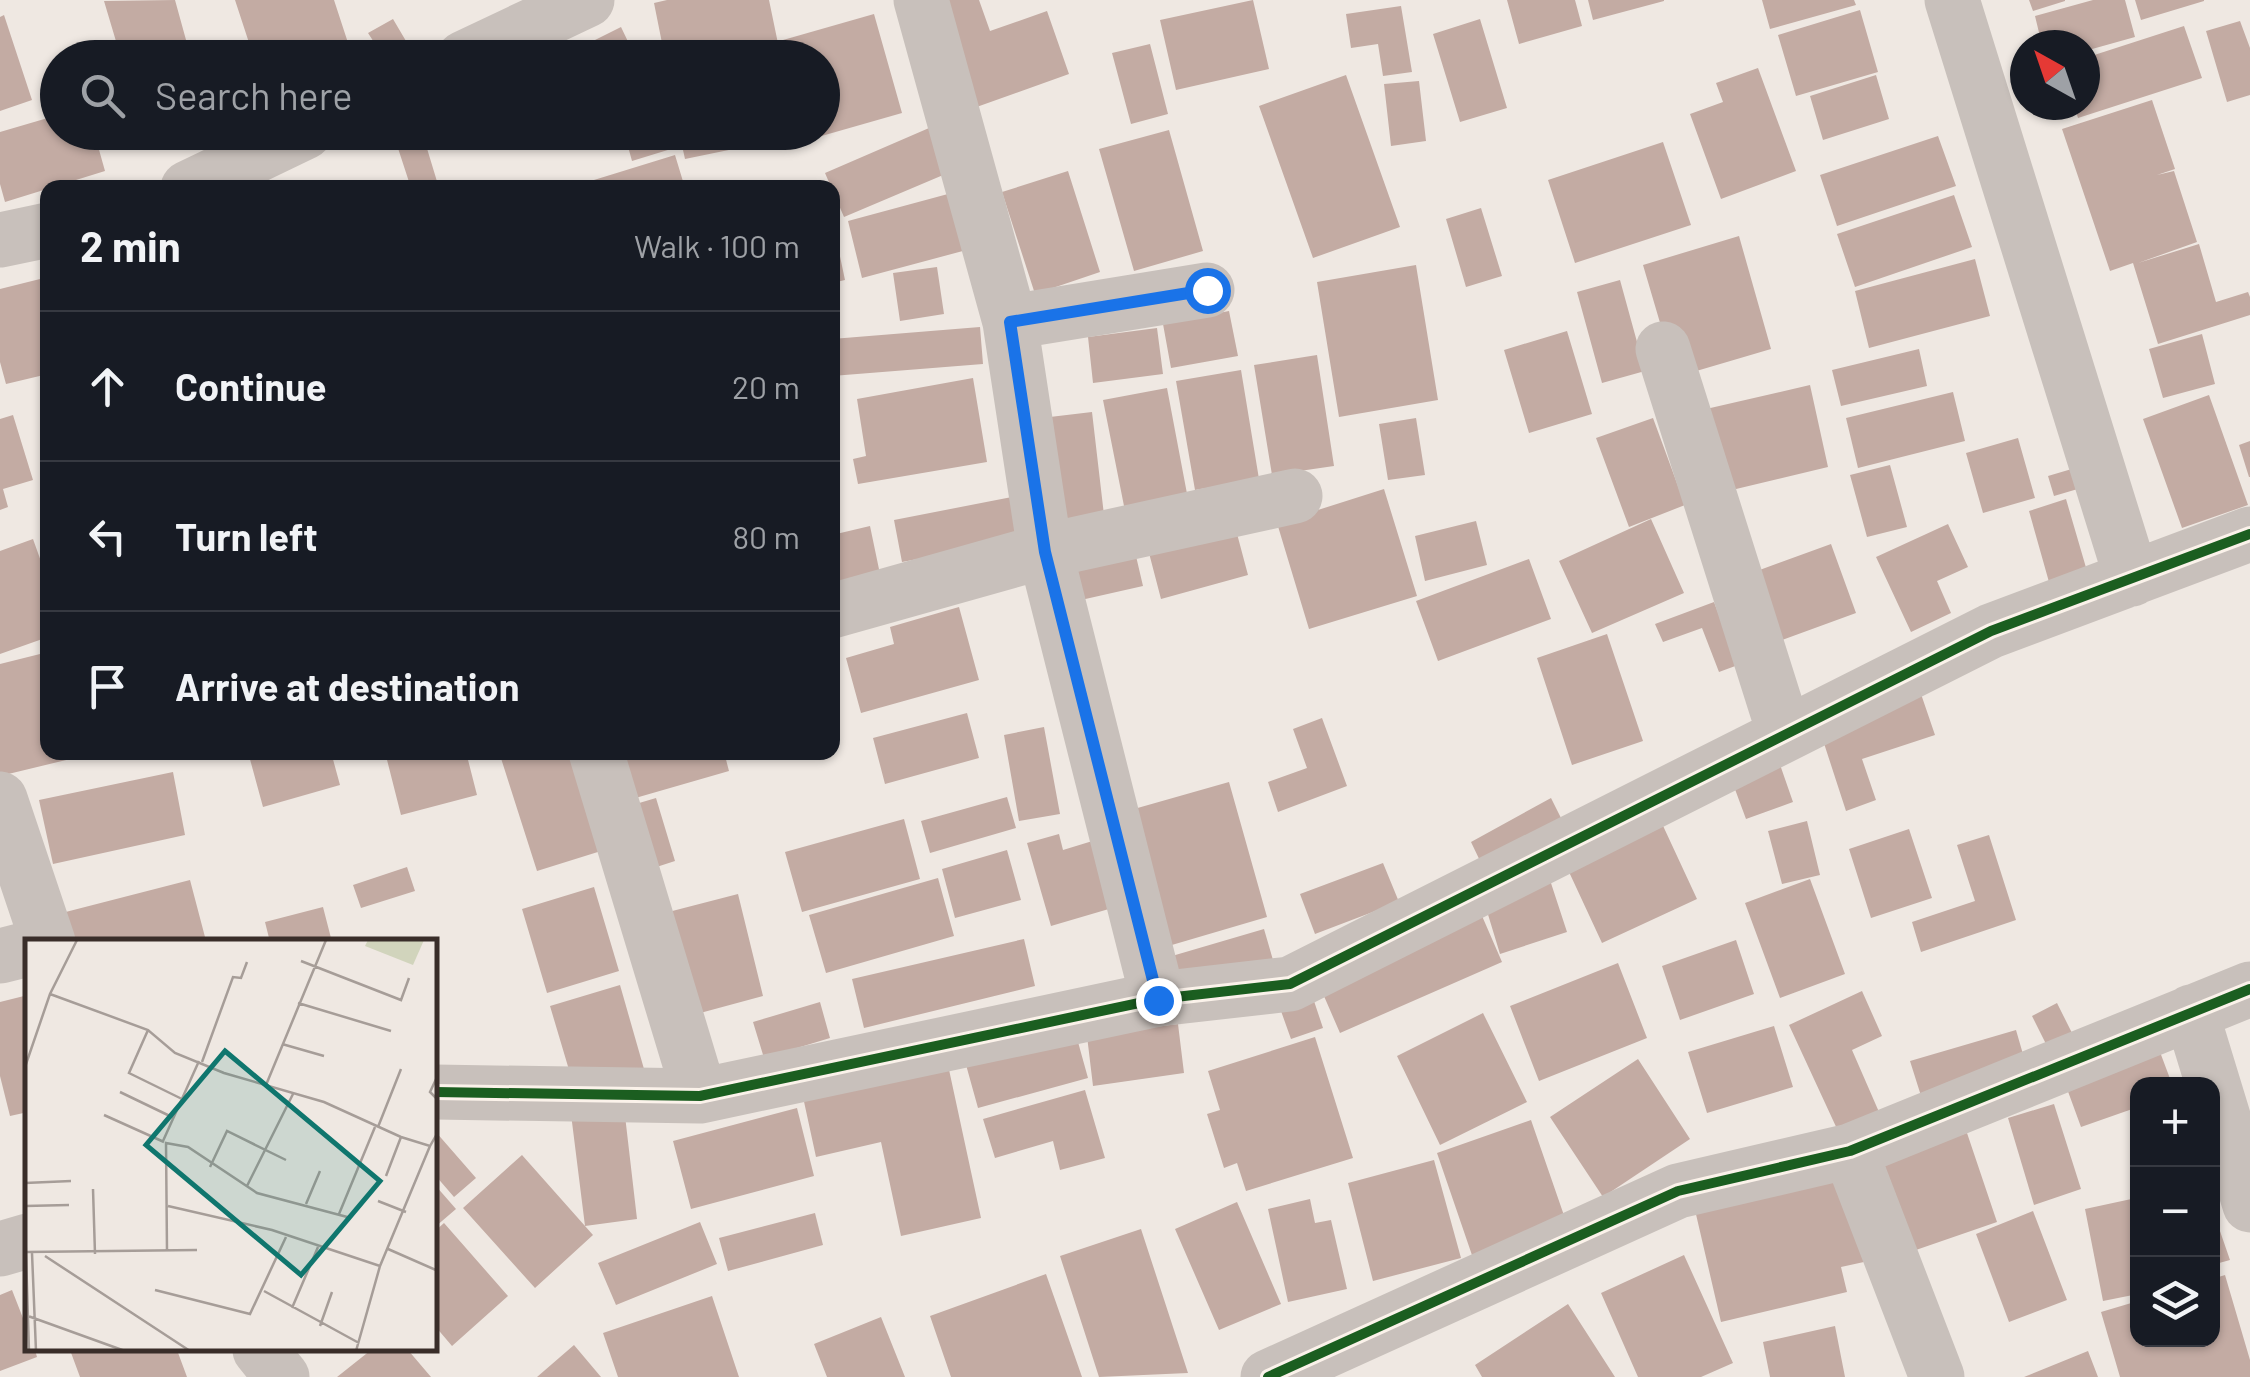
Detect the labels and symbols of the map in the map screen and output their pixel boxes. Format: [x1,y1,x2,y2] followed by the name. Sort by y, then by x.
[2010,30,2100,120] north arrow
[1185,268,1231,314] route start
[25,939,438,1352] inset map
[1136,978,1182,1024] route end

